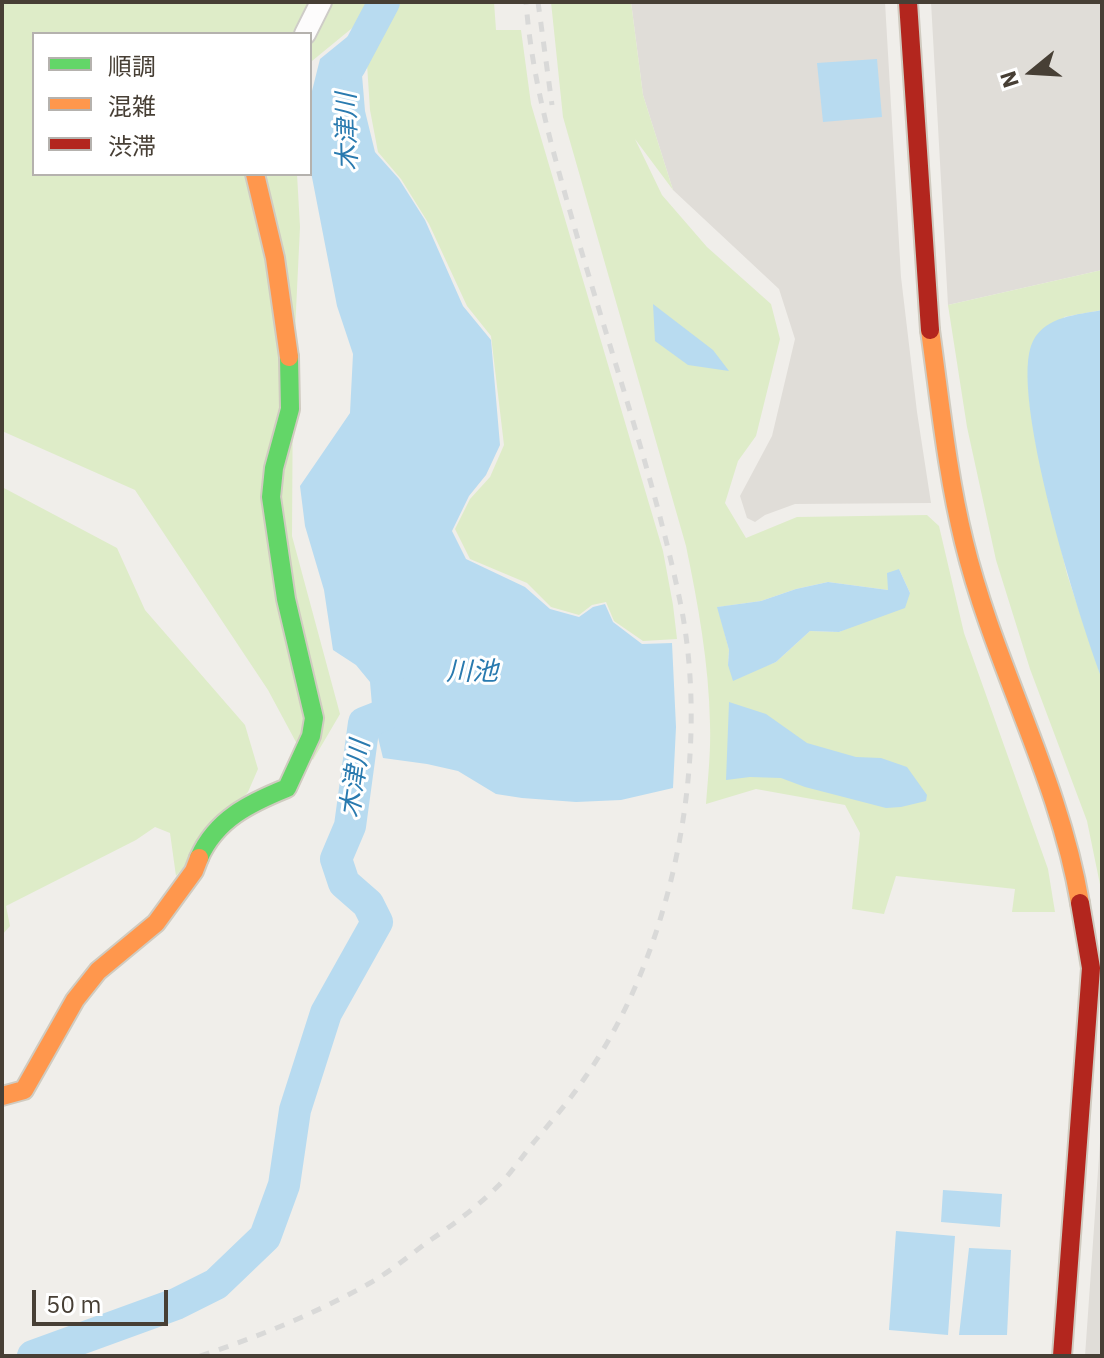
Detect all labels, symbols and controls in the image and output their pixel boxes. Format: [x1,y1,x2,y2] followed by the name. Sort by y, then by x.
[32,32,312,176] legend
[992,32,1072,112] north arrow
[108,50,156,82] text: 順調
[992,68,1025,92] text: N
[108,90,156,122] text: 混雑
[332,93,364,171] water label: 木津川
[108,130,156,162] text: 渋滞
[446,656,498,688] water label: 川池
[335,738,377,820] water label: 木津川
[36,1274,172,1324] scale bar
[46,1288,101,1320] text: 50 m

